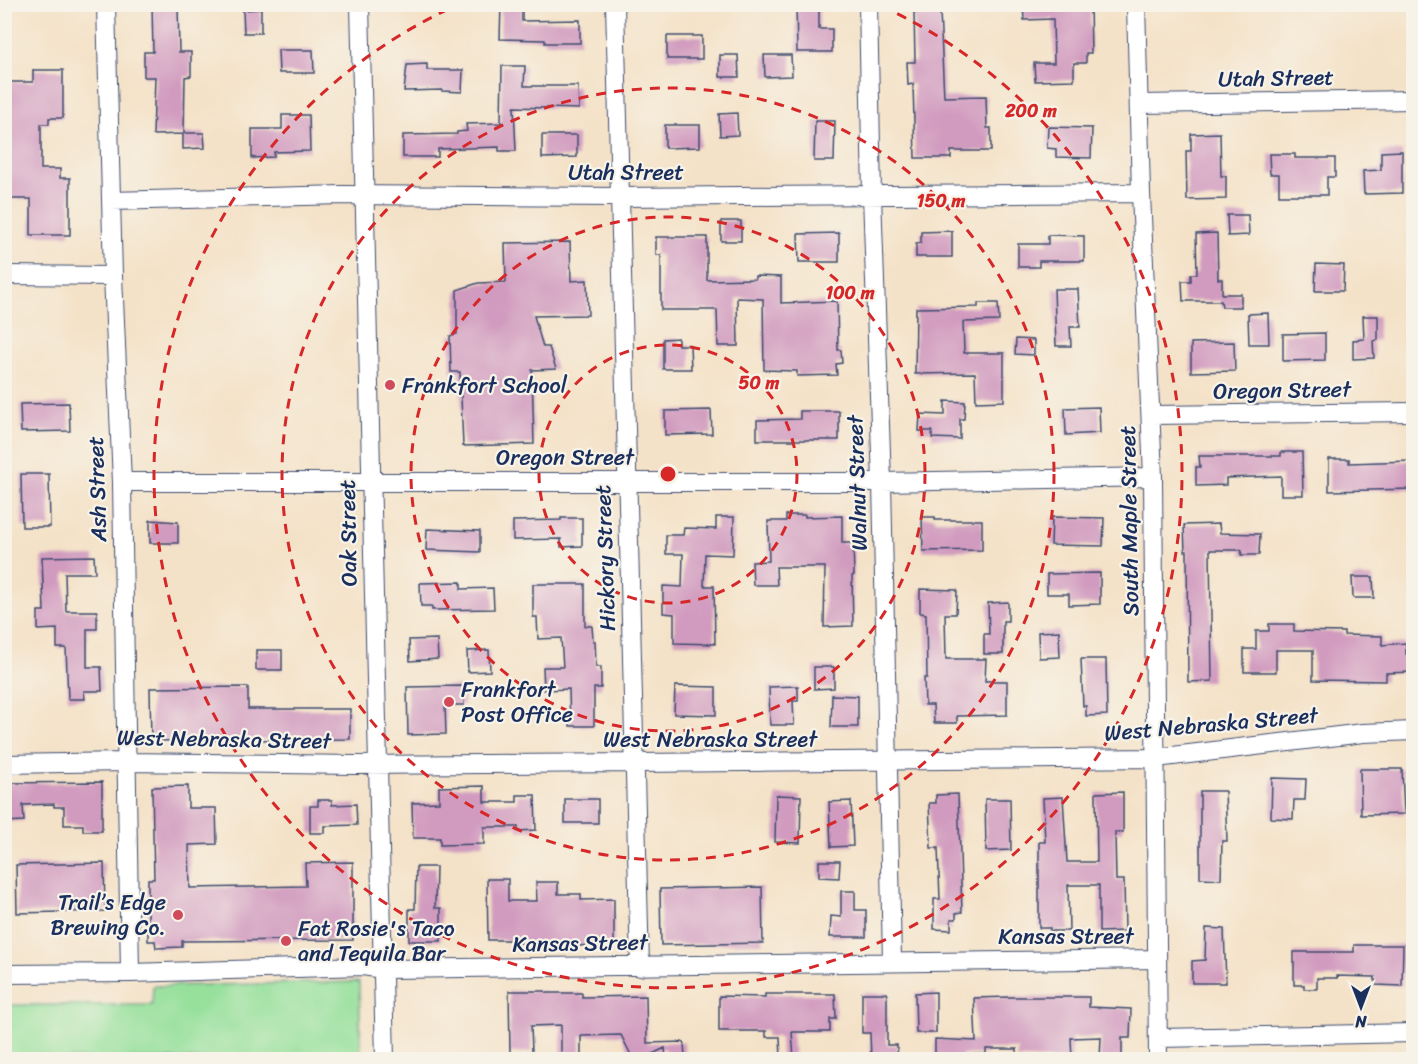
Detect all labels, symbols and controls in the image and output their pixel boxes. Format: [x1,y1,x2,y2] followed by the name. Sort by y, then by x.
[1218,57,1335,99] street label: Utah Street
[1004,95,1057,127] text: 200 m
[568,153,684,192] street label: Utah Street
[917,185,965,217] text: 150 m
[826,277,875,309] text: 100 m
[402,366,568,405] place label: Frankfort School
[739,367,780,399] text: 50 m
[1213,369,1352,411] street label: Oregon Street
[383,378,397,392] marker: Frankfort School
[835,413,879,552] street label: Walnut Street
[1108,425,1150,616] street label: South Maple Street
[76,435,118,544] street label: Ash Street
[496,438,635,477] street label: Oregon Street
[658,464,678,484] centre of rings
[328,479,368,587] street label: Oak Street
[583,484,627,632] street label: Hickory Street
[461,670,573,734] place label: Frankfort Post Office
[442,695,456,709] marker: Frankfort Post Office
[1103,695,1320,753] street label: West Nebraska Street
[117,718,333,760] street label: West Nebraska Street
[603,720,818,759] street label: West Nebraska Street
[50,883,166,947] place label: Trail’s Edge Brewing Co.
[171,908,185,922] marker: Trail’s Edge Brewing Co.
[298,909,455,973] place label: Fat Rosie's Taco and Tequila Bar
[998,917,1135,956] street label: Kansas Street
[512,922,649,964] street label: Kansas Street
[279,934,293,948] marker: Fat Rosie's Taco and Tequila Bar
[1331,977,1391,1037] north arrow
[1355,1007,1368,1036] text: N

